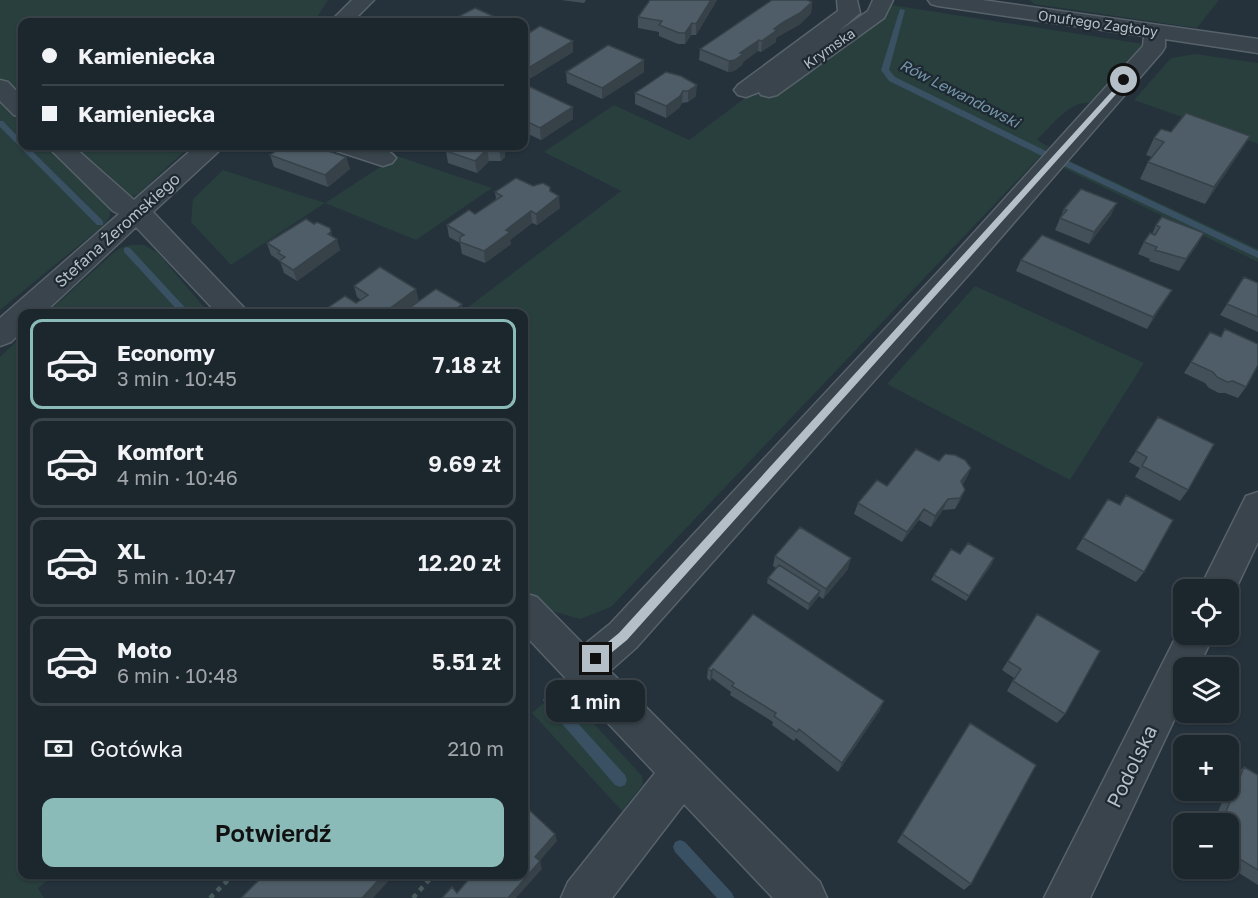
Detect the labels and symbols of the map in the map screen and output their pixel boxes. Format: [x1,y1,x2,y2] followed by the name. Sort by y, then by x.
[1037,6,1159,40] street label: Onufrego Zagłoby
[800,24,858,72] street label: Krymska
[897,55,1025,132] water label: Rów Lewandowski
[1110,66,1137,93] route start
[50,168,184,292] street label: Stefana Żeromskiego
[582,645,609,672] route end
[546,680,646,722] callout: 1 min
[1101,721,1161,811] street label: Podolska

